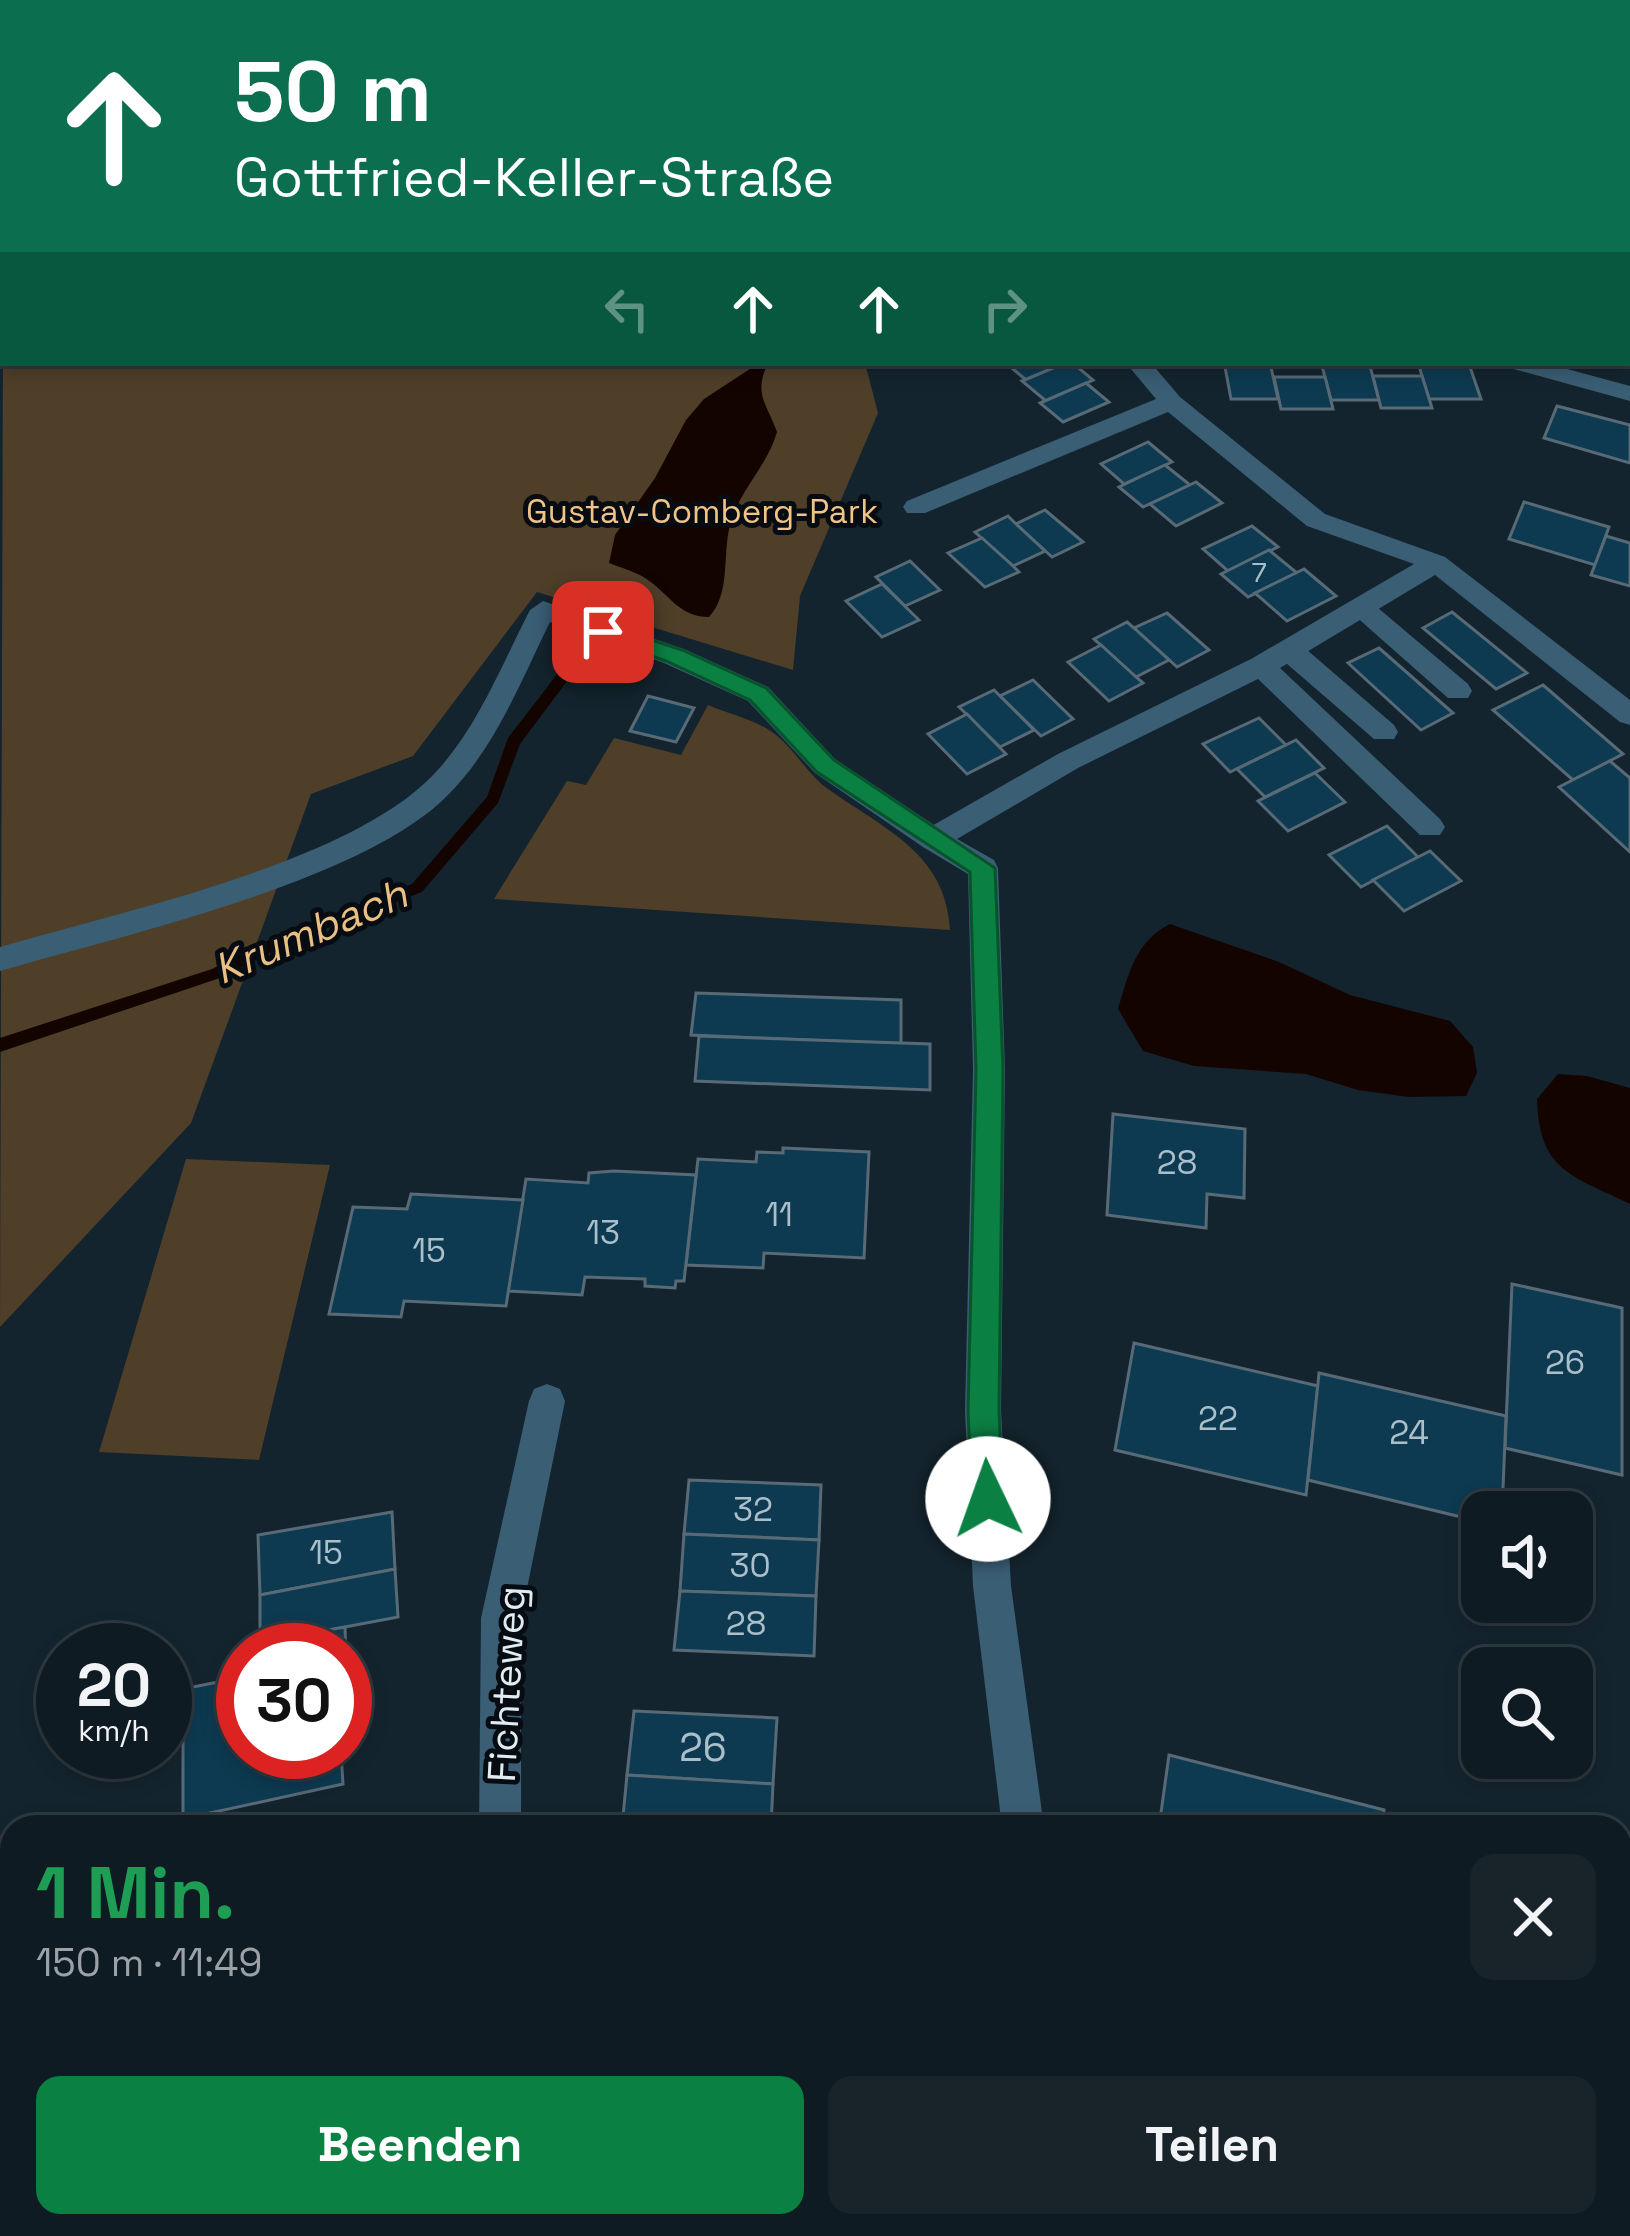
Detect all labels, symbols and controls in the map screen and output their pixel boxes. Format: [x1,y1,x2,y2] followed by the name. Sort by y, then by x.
[234,38,432,146] text: 50 m
[36,48,192,204] icon: ahead
[234,143,834,212] text: Gottfried-Keller-Straße
[594,276,660,342] icon: left
[720,276,786,342] icon: ahead
[846,276,912,342] icon: ahead
[972,276,1038,342] icon: right
[526,491,878,533] park label: Gustav-Comberg-Park
[1251,555,1267,590] house number: 7
[552,581,654,683] pin
[570,599,636,665] icon: arrive
[206,867,416,996] water label: Krumbach
[1157,1142,1197,1184] house number: 28
[765,1194,793,1236] house number: 11
[586,1212,620,1254] house number: 13
[412,1230,446,1272] house number: 15
[1545,1342,1585,1384] house number: 26
[1198,1398,1238,1440] house number: 22
[1389,1412,1429,1454] house number: 24
[925,1436,1051,1562] position arrow
[733,1489,773,1531] house number: 32
[1461,1491,1593,1779] map controls
[1461,1491,1593,1623] button: sound
[309,1532,343,1574] house number: 15
[729,1545,771,1587] house number: 30
[477,1585,536,1783] street label: Fichteweg
[726,1603,766,1645] house number: 28
[216,1623,372,1779] speed limit sign: 30
[77,1647,151,1724] text: 20
[1461,1647,1593,1779] button: search
[78,1711,150,1750] text: km/h
[679,1723,727,1772] house number: 26
[36,1847,235,1939] text: 1 Min.
[1470,1854,1596,1980] button: close
[36,1938,262,1987] text: 150 m · 11:49
[36,2076,804,2214] button: Beenden
[828,2076,1596,2214] button: Teilen

